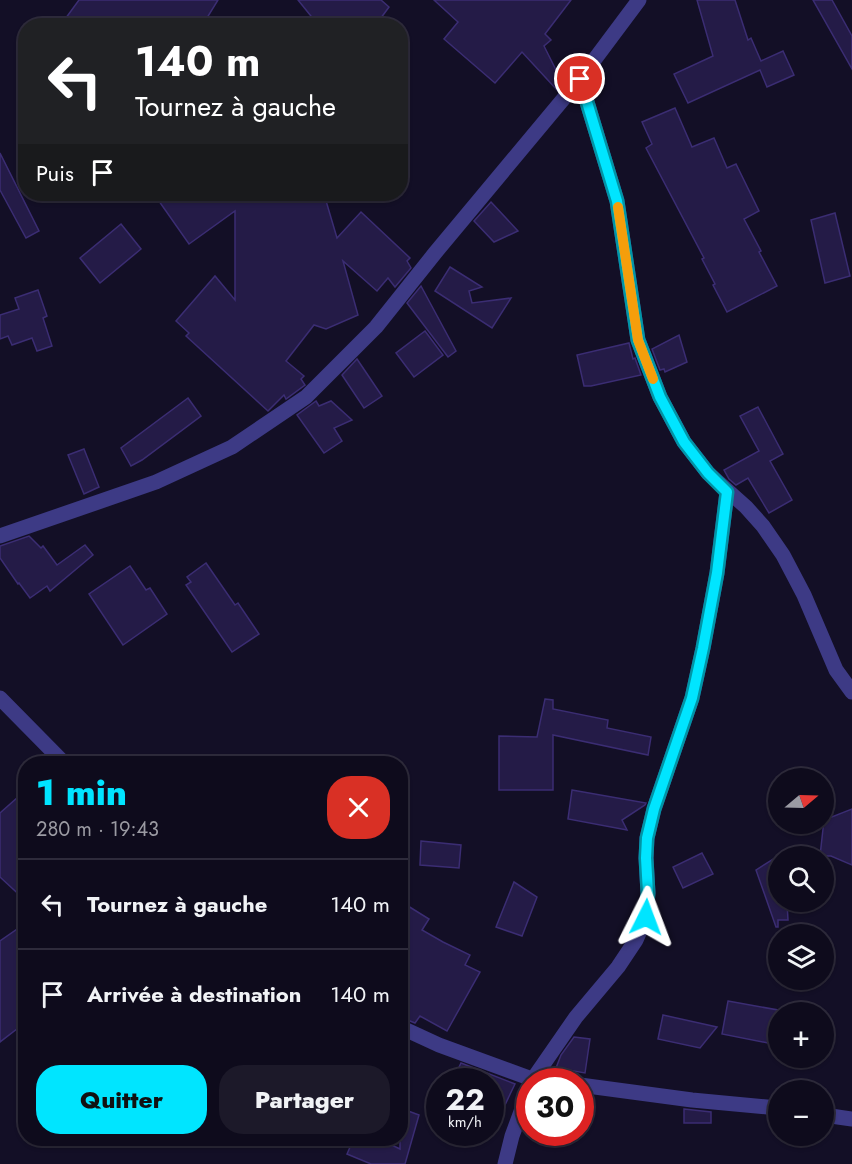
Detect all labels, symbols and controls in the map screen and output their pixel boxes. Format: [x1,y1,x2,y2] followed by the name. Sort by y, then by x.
[135,31,261,92] text: 140 m
[36,42,114,120] icon: left
[554,53,605,104] pin
[563,62,596,95] icon: arrive
[135,87,336,126] text: Tournez à gauche
[86,156,119,189] icon: arrive
[36,157,74,189] text: Puis
[36,766,127,818] text: 1 min
[768,768,834,834] north arrow
[768,768,834,1146] map controls
[327,776,390,839] button: close
[36,815,159,844] text: 280 m · 19:43
[768,846,834,912] button: search
[614,885,678,949] position arrow
[36,888,69,921] icon: left
[87,888,267,920] text: Tournez à gauche
[330,888,390,920] text: 140 m
[768,924,834,990] button: layers
[36,978,69,1011] icon: arrive
[87,978,301,1010] text: Arrivée à destination
[330,978,390,1010] text: 140 m
[768,1002,834,1068] button: +
[36,1065,207,1134] button: Quitter
[219,1065,390,1134] button: Partager
[516,1068,594,1146] speed limit sign: 30
[445,1078,485,1121] text: 22
[768,1080,834,1146] button: −
[448,1111,482,1133] text: km/h

